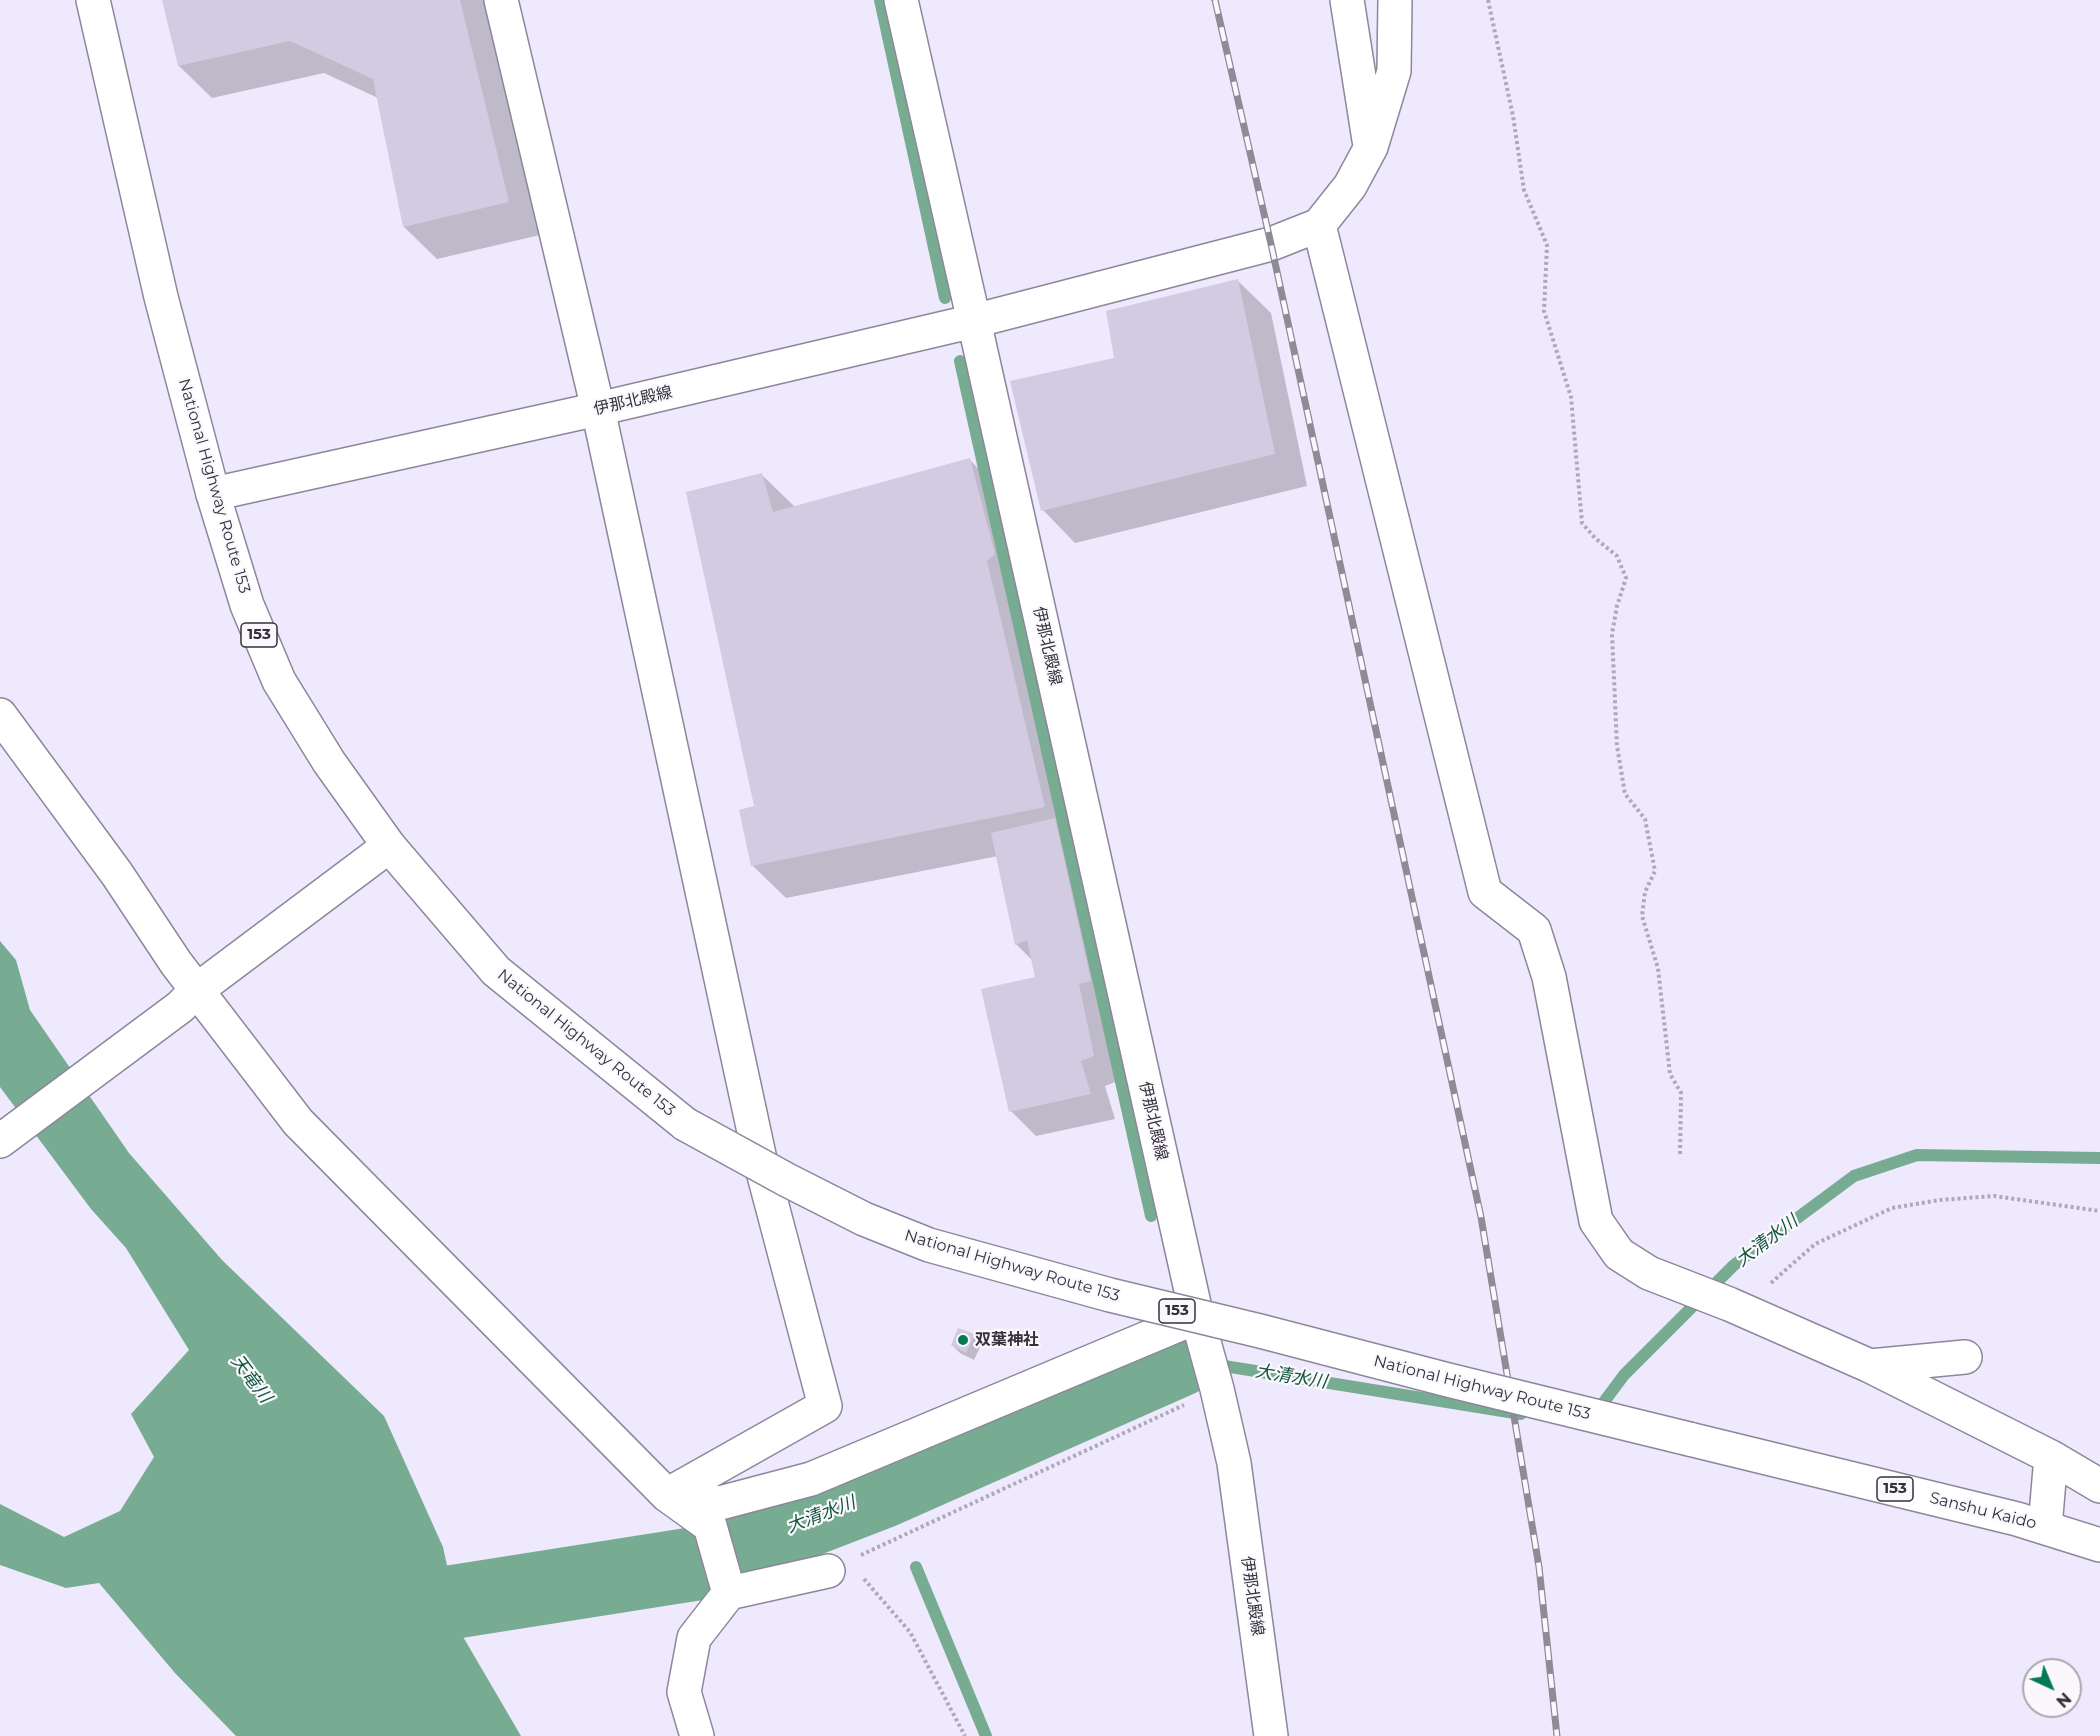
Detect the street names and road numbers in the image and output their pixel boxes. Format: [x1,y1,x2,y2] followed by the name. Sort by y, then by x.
[174,376,254,596] street label: National Highway Route 153
[592,383,674,419] street label: 伊那北殿線
[1029,605,1065,687] street label: 伊那北殿線
[241,623,277,647] road number: 153
[493,965,679,1121] street label: National Highway Route 153
[1135,1080,1171,1162] street label: 伊那北殿線
[902,1226,1122,1306] street label: National Highway Route 153
[1159,1299,1195,1323] road number: 153
[1372,1352,1592,1424] street label: National Highway Route 153
[1877,1477,1913,1501] road number: 153
[1928,1488,2038,1534] street label: Sanshu Kaido
[1237,1555,1267,1637] street label: 伊那北殿線

